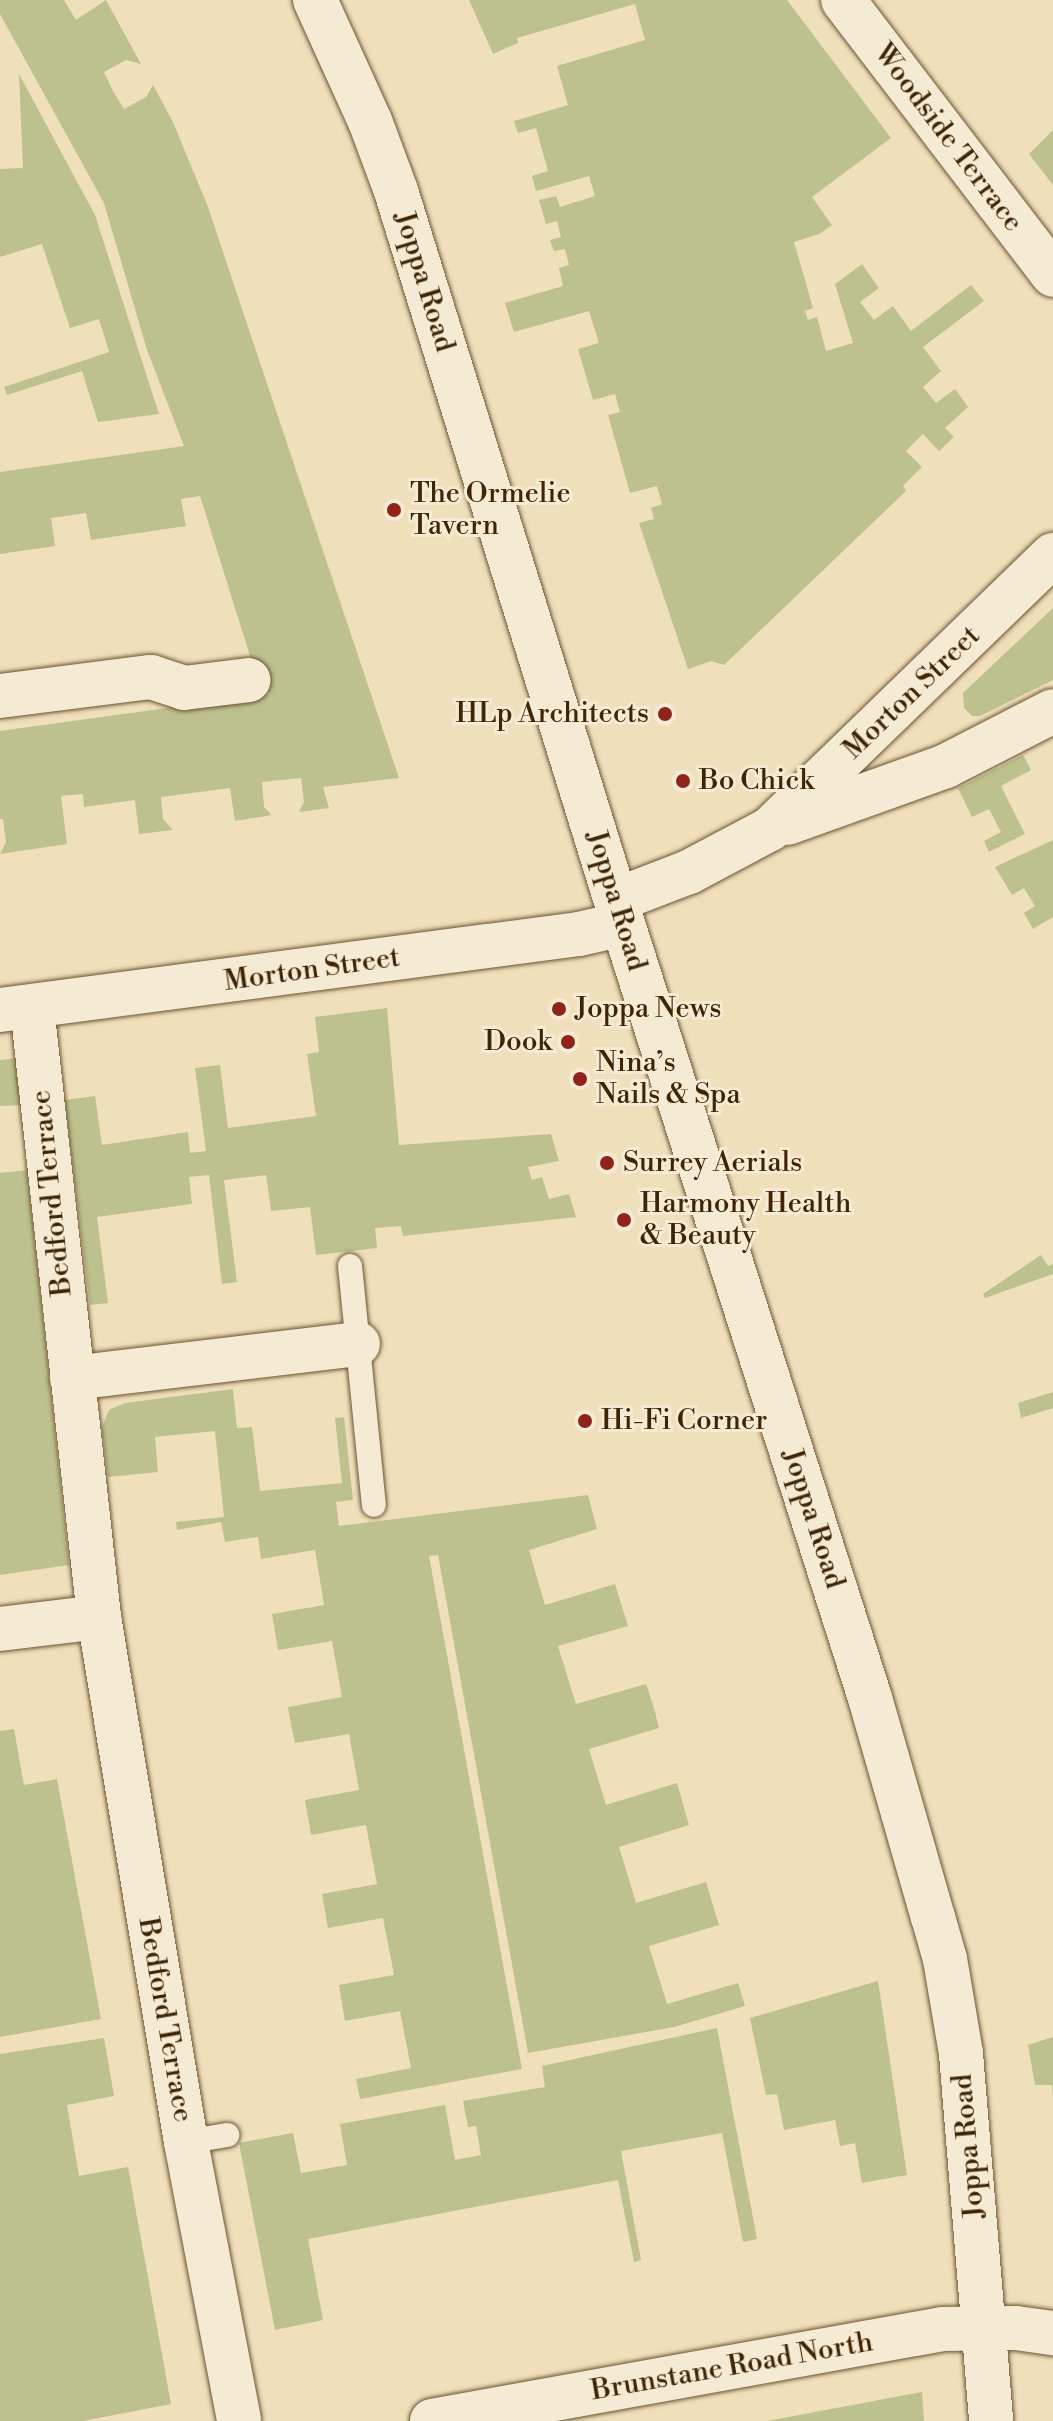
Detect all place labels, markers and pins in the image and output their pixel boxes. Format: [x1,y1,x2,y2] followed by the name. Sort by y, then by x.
[410,477,571,543] place label: The Ormelie Tavern
[385,501,403,519] marker: The Ormelie Tavern
[455,697,649,731] place label: HLp Architects
[656,705,674,723] marker: HLp Architects
[699,764,814,798] place label: Bo Chick
[674,772,692,790] marker: Bo Chick
[575,992,722,1026] place label: Joppa News
[550,1000,568,1018] marker: Joppa News
[484,1025,552,1059] place label: Dook
[559,1033,577,1051] marker: Dook
[596,1046,741,1112] place label: Nina’s Nails & Spa
[571,1070,589,1088] marker: Nina’s Nails & Spa
[623,1146,802,1180] place label: Surrey Aerials
[598,1154,616,1172] marker: Surrey Aerials
[640,1187,851,1253] place label: Harmony Health & Beauty
[615,1211,633,1229] marker: Harmony Health & Beauty
[601,1404,767,1438] place label: Hi-Fi Corner
[576,1412,594,1430] marker: Hi-Fi Corner

